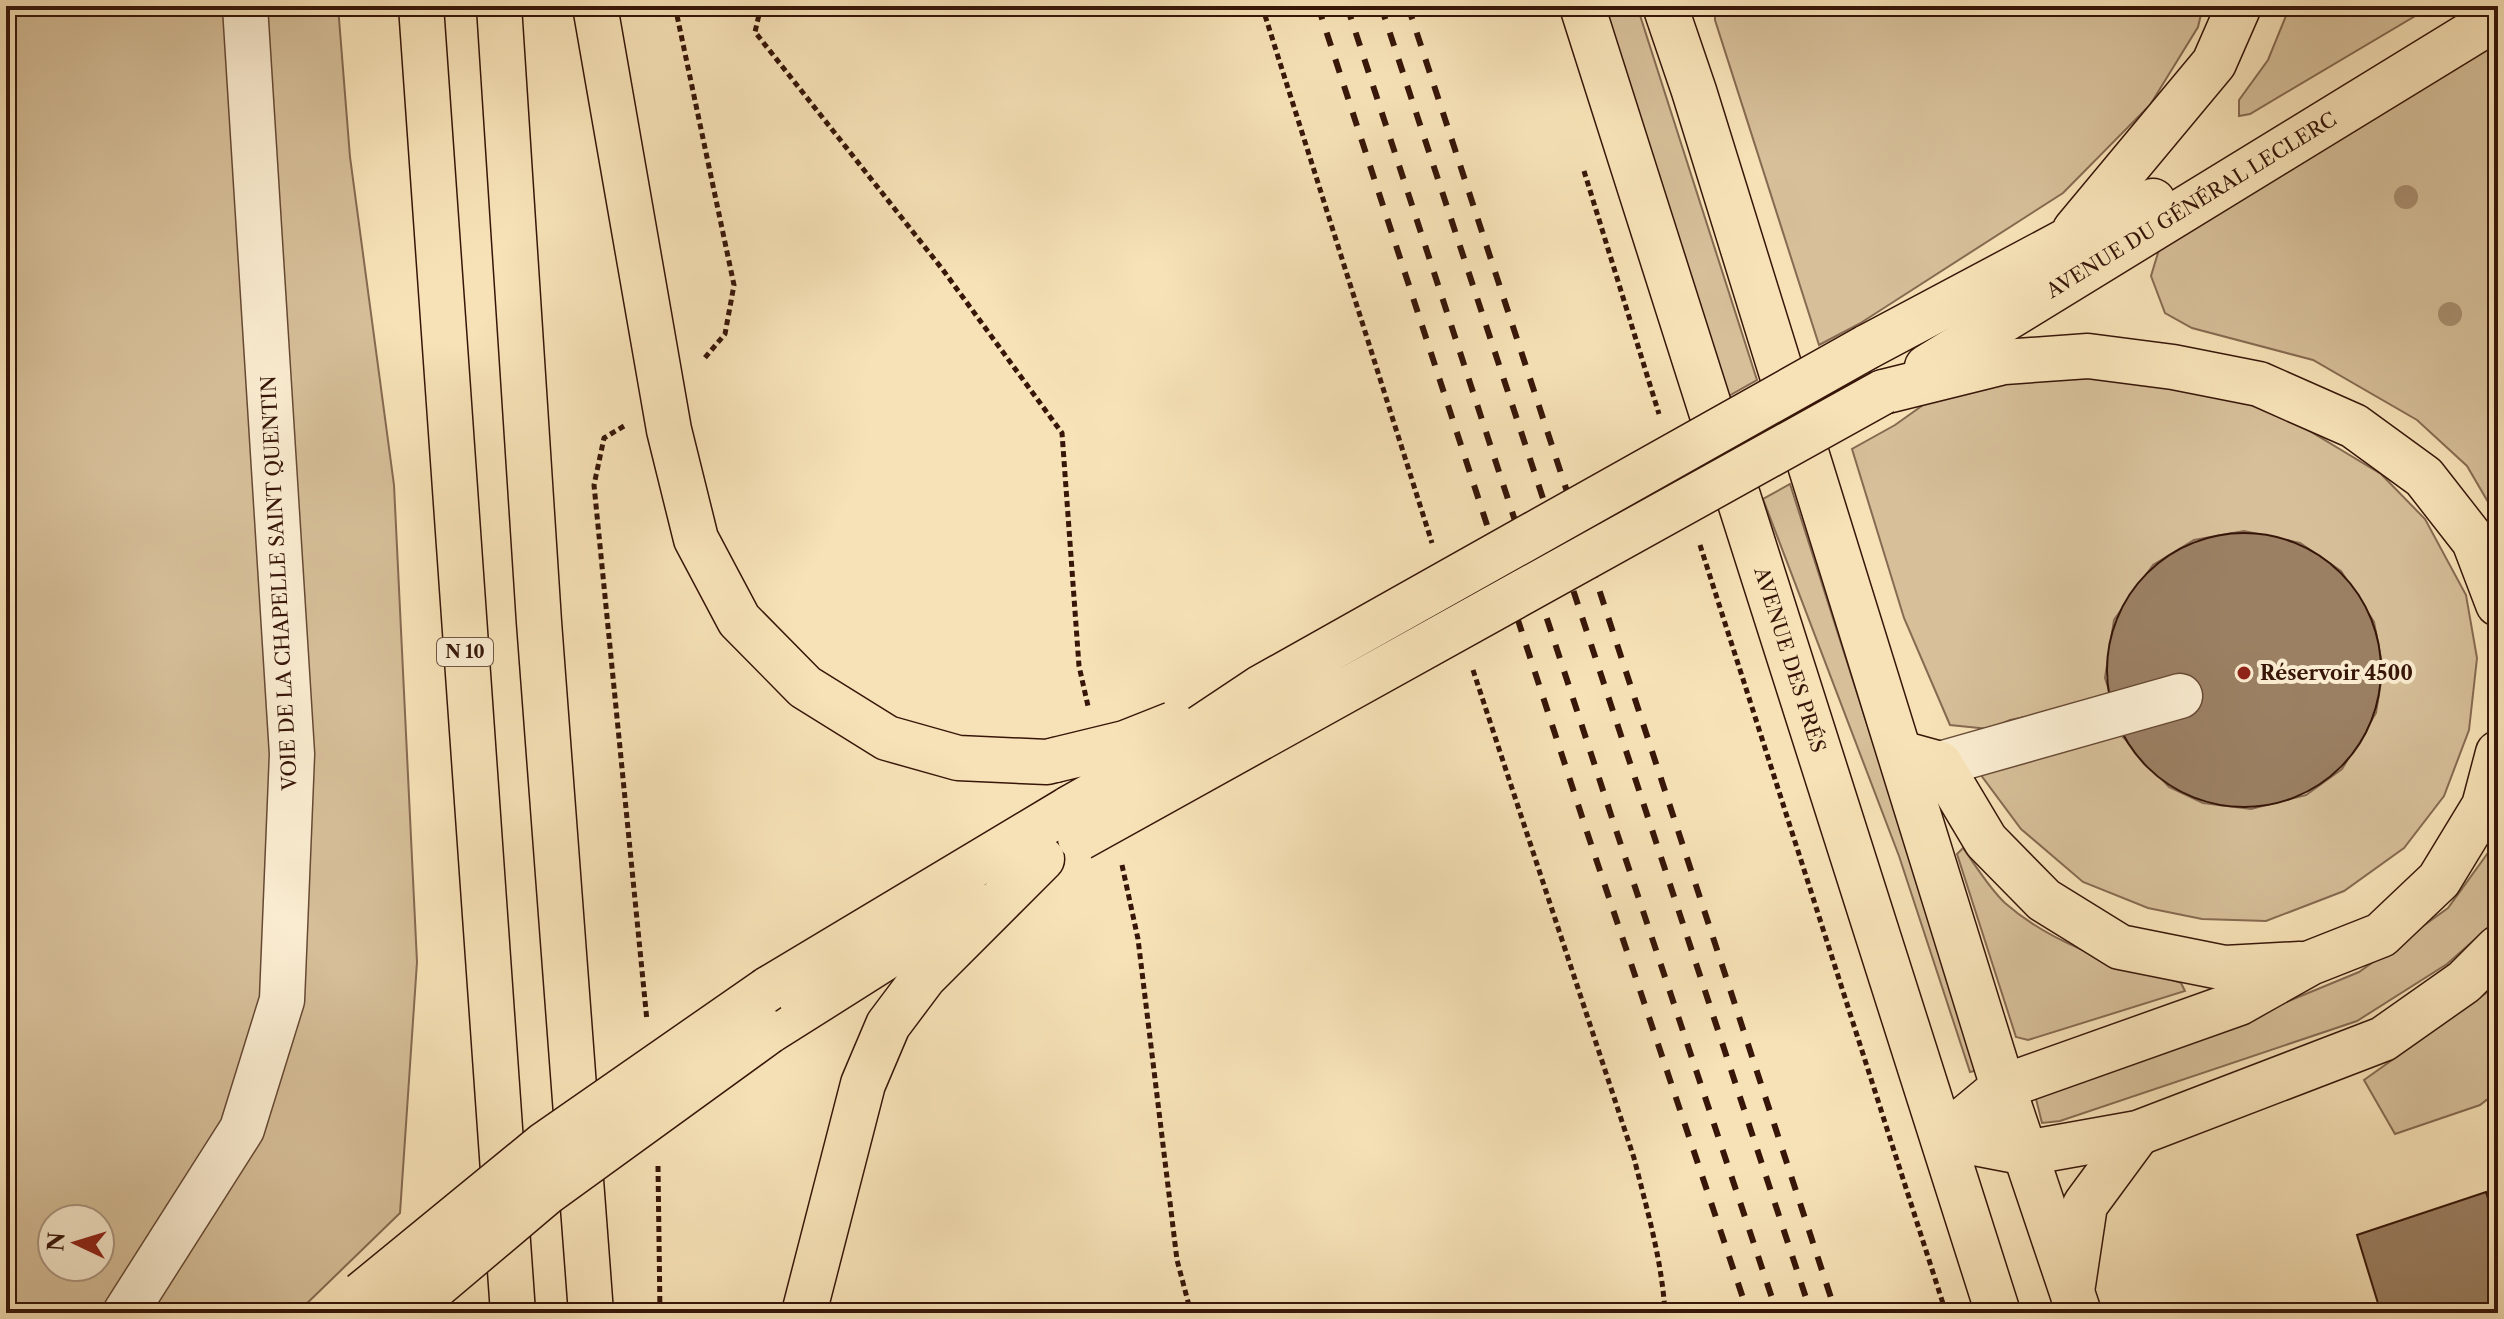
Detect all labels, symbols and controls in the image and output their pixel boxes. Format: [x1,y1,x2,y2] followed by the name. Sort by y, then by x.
[2041,107,2341,304] street label: AVENUE DU GÉNÉRAL LECLERC
[256,375,302,792] street label: VOIE DE LA CHAPELLE SAINT QUENTIN
[1749,563,1831,755] street label: AVENUE DES PRÉS
[437,638,493,666] road number: N 10
[2260,661,2413,685] place label: Réservoir 4500
[2235,664,2253,682] marker: Réservoir 4500
[36,1203,116,1283] north arrow
[42,1231,71,1252] text: N

